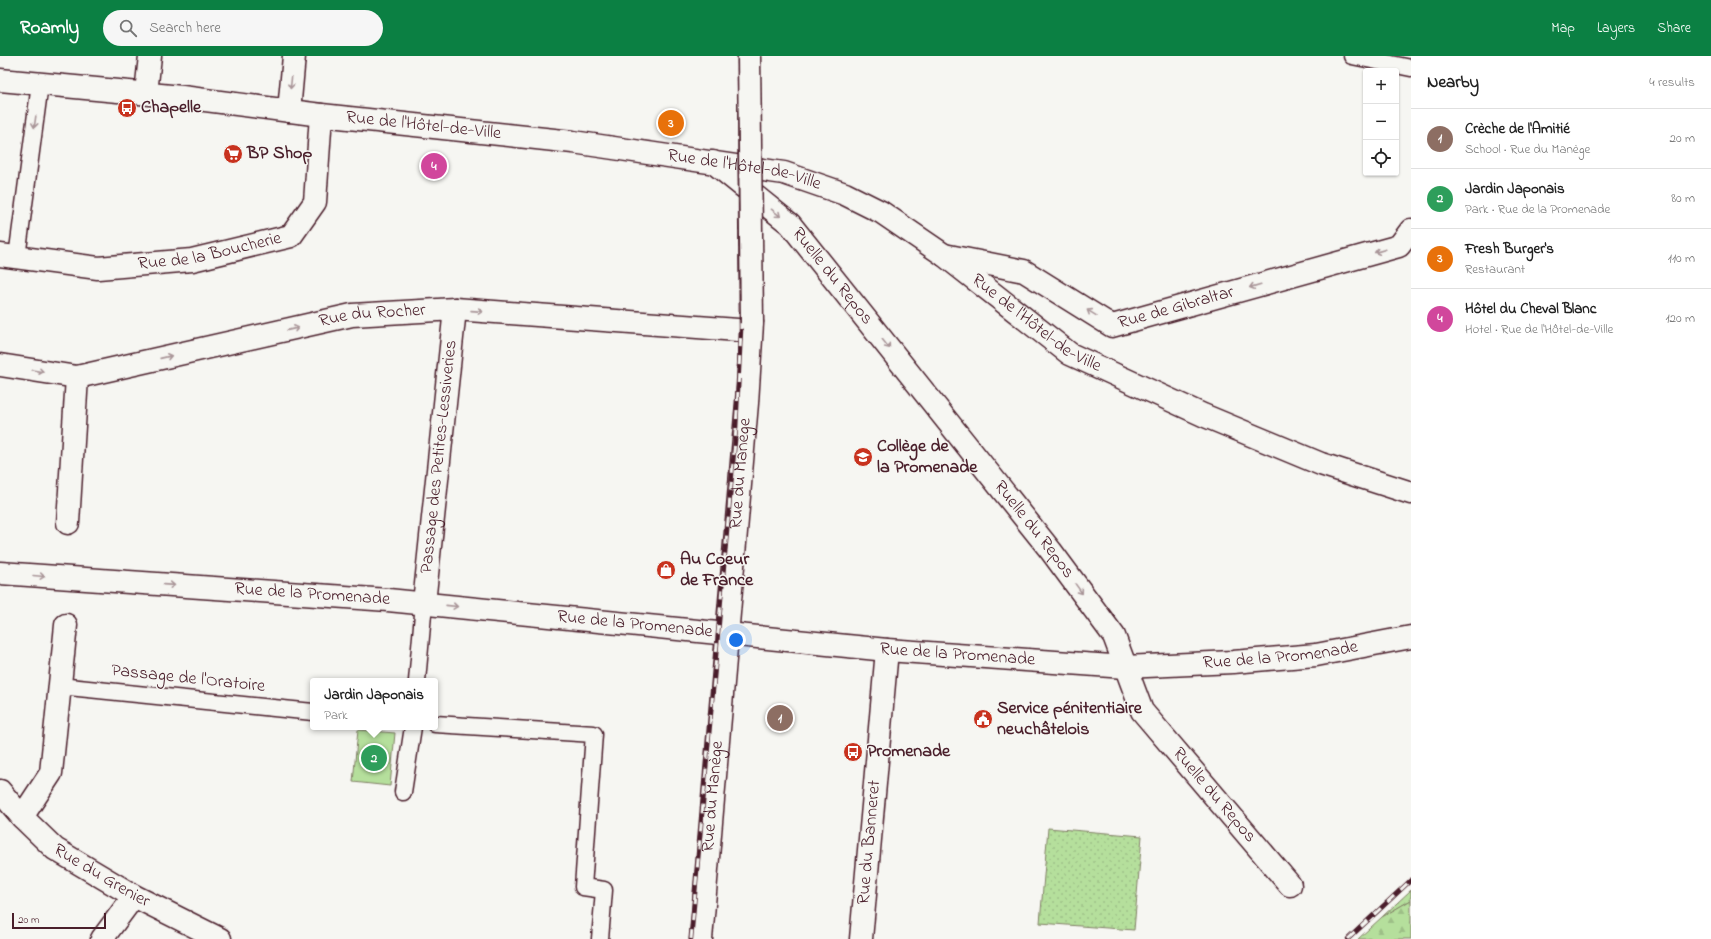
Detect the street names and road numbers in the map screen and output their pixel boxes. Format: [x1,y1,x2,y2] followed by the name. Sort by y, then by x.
[345,105,503,147] street label: Rue de l'Hôtel-de-Ville
[666,143,825,198] street label: Rue de l'Hôtel-de-Ville
[785,222,879,331] street label: Ruelle du Repos
[137,226,285,278] street label: Rue de la Boucherie
[965,268,1106,380] street label: Rue de l'Hôtel-de-Ville
[1115,279,1238,337] street label: Rue de Gibraltar
[317,298,427,335] street label: Rue du Rocher
[414,339,465,575] street label: Passage des Petites-Lessiveries
[723,416,759,530] street label: Rue du Manège
[987,475,1080,584] street label: Ruelle du Repos
[234,576,392,613] street label: Rue de la Promenade
[556,604,715,646] street label: Rue de la Promenade
[1202,634,1361,676] street label: Rue de la Promenade
[878,636,1037,674] street label: Rue de la Promenade
[110,658,267,701] street label: Passage de l'Oratoire
[696,739,731,853] street label: Rue du Manège
[1166,742,1262,849] street label: Ruelle du Repos
[851,779,888,906] street label: Rue du Banneret
[48,838,155,915] street label: Rue du Grenier

